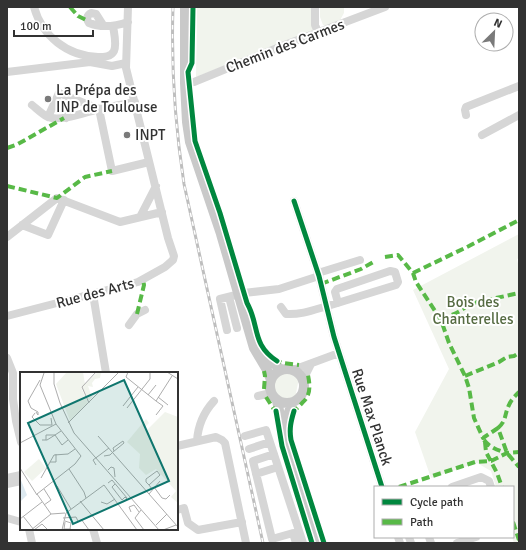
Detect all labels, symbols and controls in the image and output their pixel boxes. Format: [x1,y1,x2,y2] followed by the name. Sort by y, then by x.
[14,12,93,38] scale bar
[474,12,514,52] north arrow
[223,15,347,77] street label: Chemin des Carmes
[492,16,504,31] text: N
[20,19,52,34] text: 100 m
[56,81,158,116] place label: La Prépa des INP de Toulouse
[43,94,53,104] marker: La Prépa des INP de Toulouse
[135,126,166,144] place label: INPT
[122,130,132,140] marker: INPT
[54,274,136,312] street label: Rue des Arts
[433,293,514,328] park label: Bois des Chanterelles
[348,366,396,468] street label: Rue Max Planck
[20,372,178,530] inset map
[374,486,514,538] legend
[410,495,463,510] text: Cycle path
[410,515,433,530] text: Path

